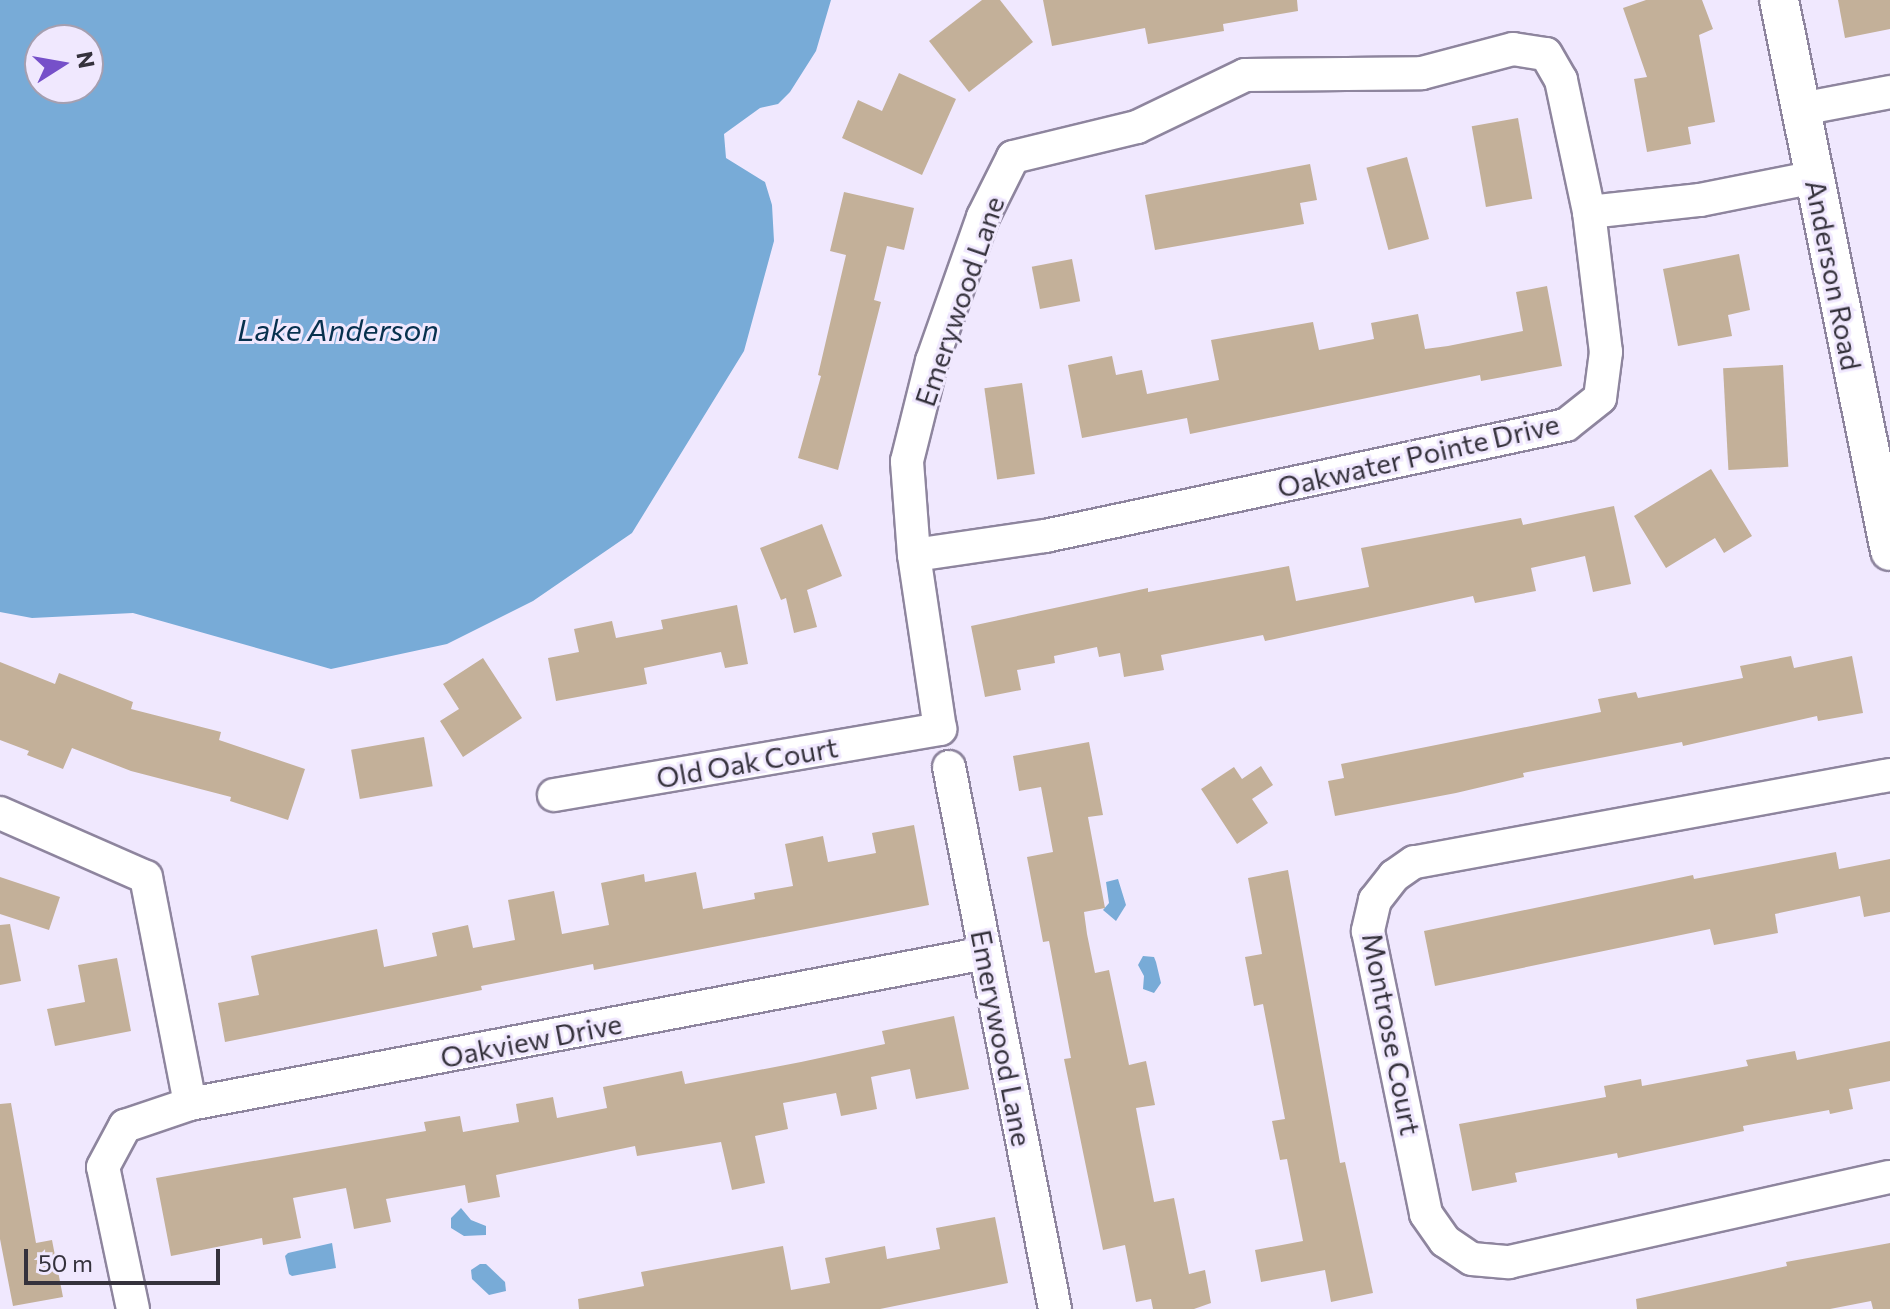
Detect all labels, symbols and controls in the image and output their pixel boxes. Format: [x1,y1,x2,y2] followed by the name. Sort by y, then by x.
[24,24,104,104] north arrow
[71,49,101,70] text: N
[1799,177,1869,373] street label: Anderson Road
[907,192,1011,410] street label: Emerywood Lane
[237,311,439,347] water label: Lake Anderson
[1274,406,1562,504] street label: Oakwater Pointe Drive
[654,729,840,795] street label: Old Oak Court
[965,927,1039,1149] street label: Emerywood Lane
[1356,930,1428,1138] street label: Montrose Court
[437,1006,625,1074] street label: Oakview Drive
[28,1233,224,1283] scale bar
[38,1248,93,1277] text: 50 m

